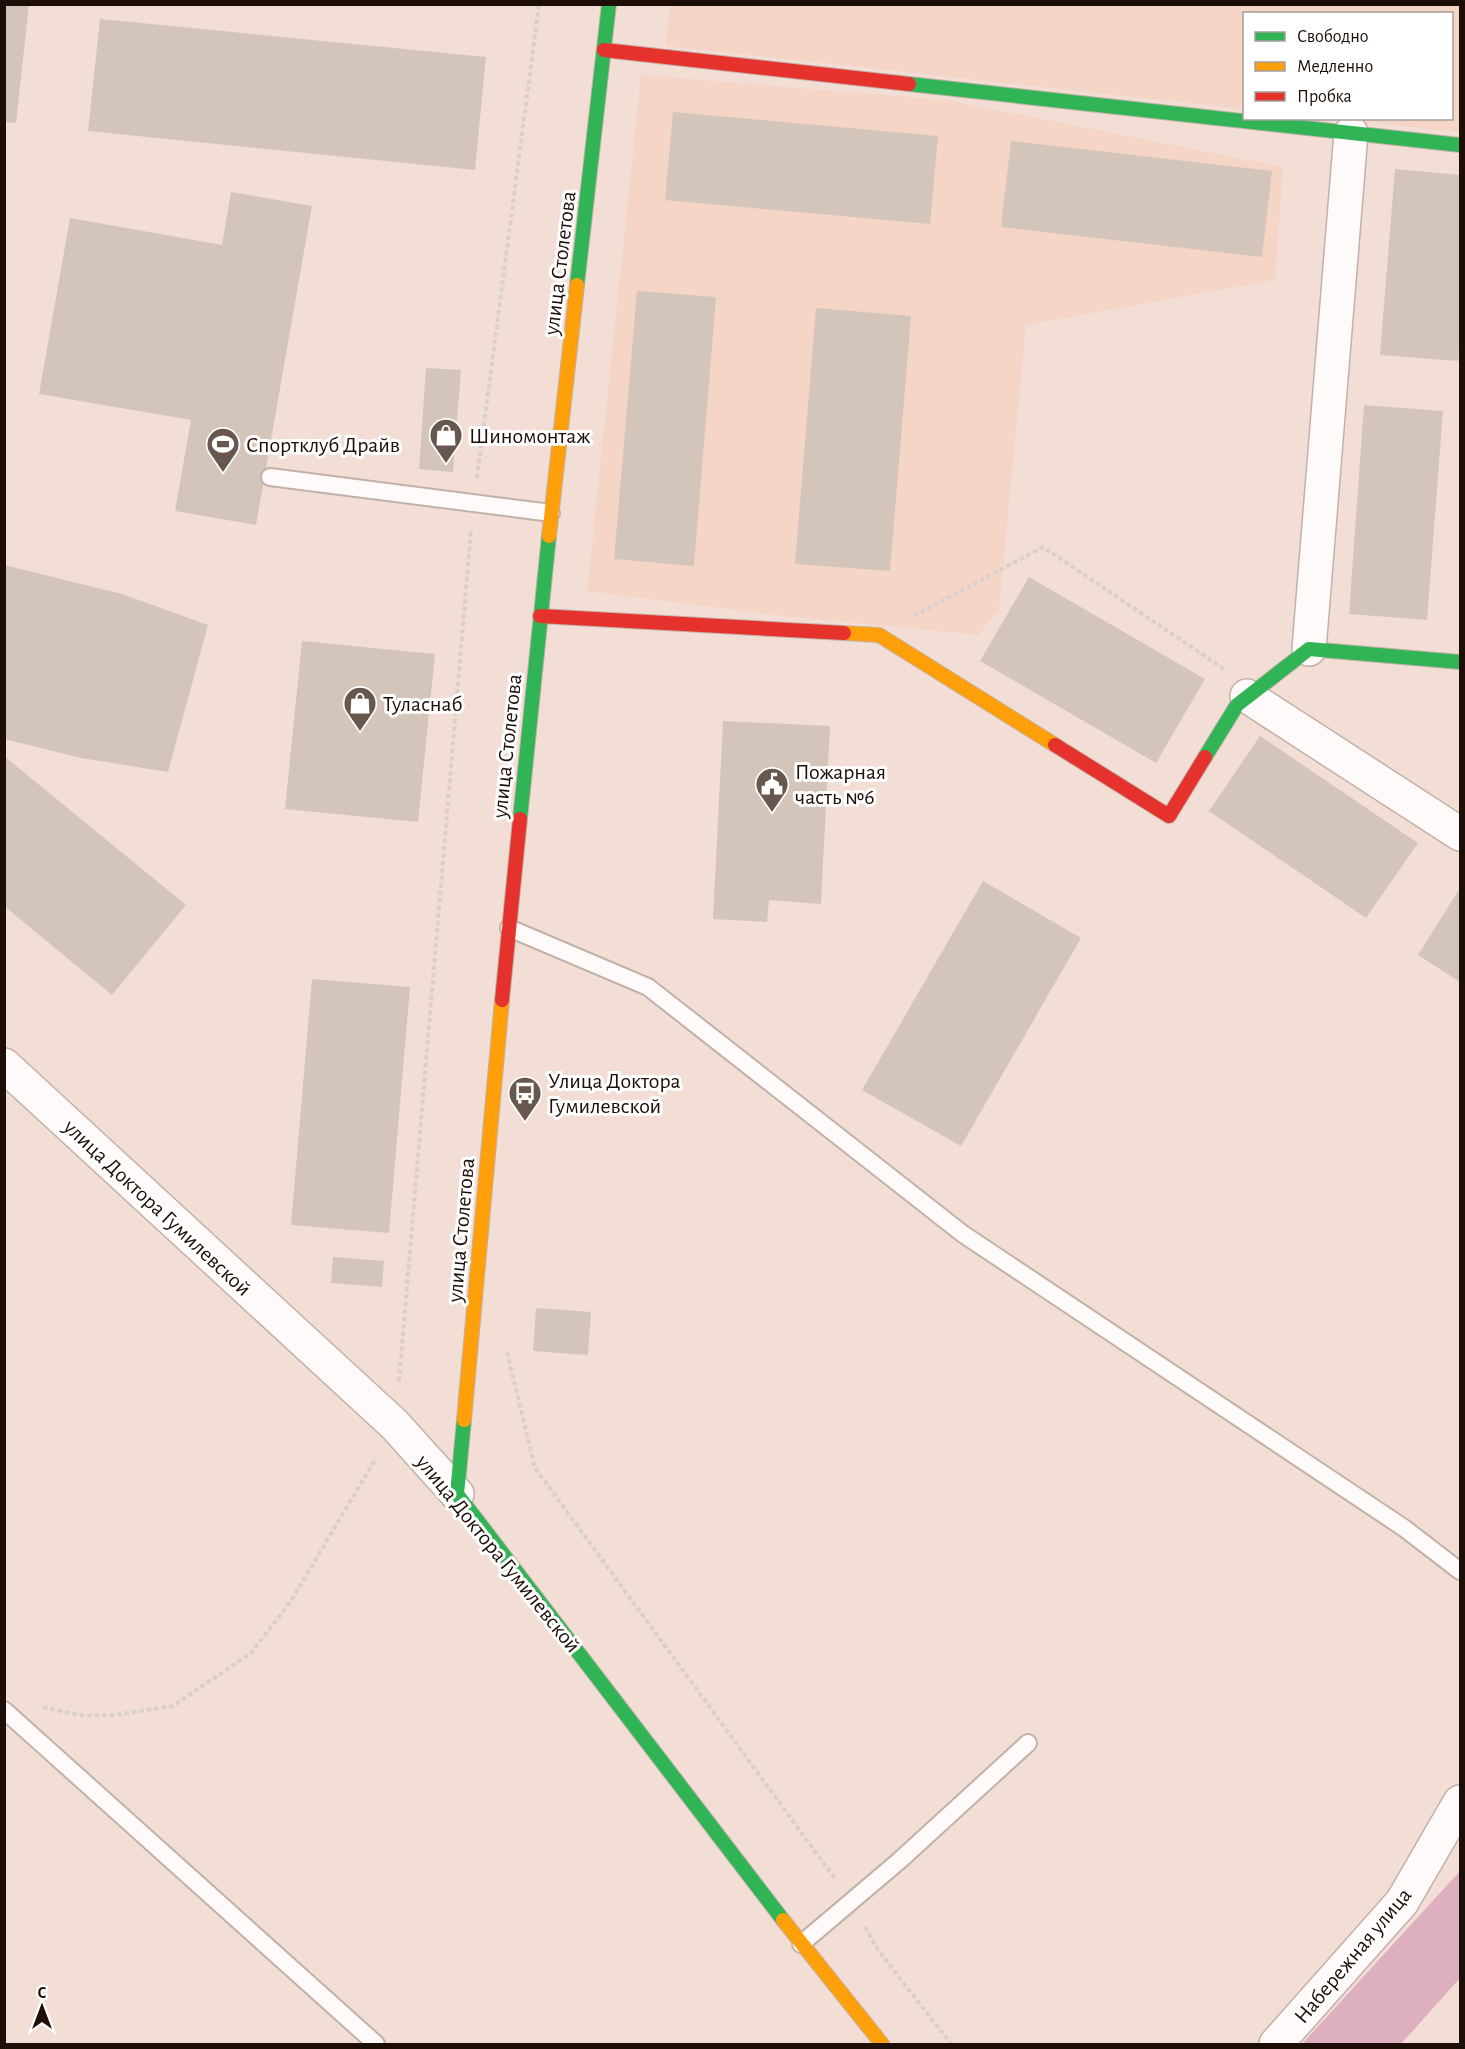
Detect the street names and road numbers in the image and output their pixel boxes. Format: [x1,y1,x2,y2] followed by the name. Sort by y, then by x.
[540,190,580,337] street label: улица Столетова
[488,673,526,820] street label: улица Столетова
[59,1115,255,1300] street label: улица Доктора Гумилевской
[444,1157,478,1304] street label: улица Столетова
[411,1450,585,1657] street label: улица Доктора Гумилевской
[1290,1884,1416,2028] street label: Набережная улица

